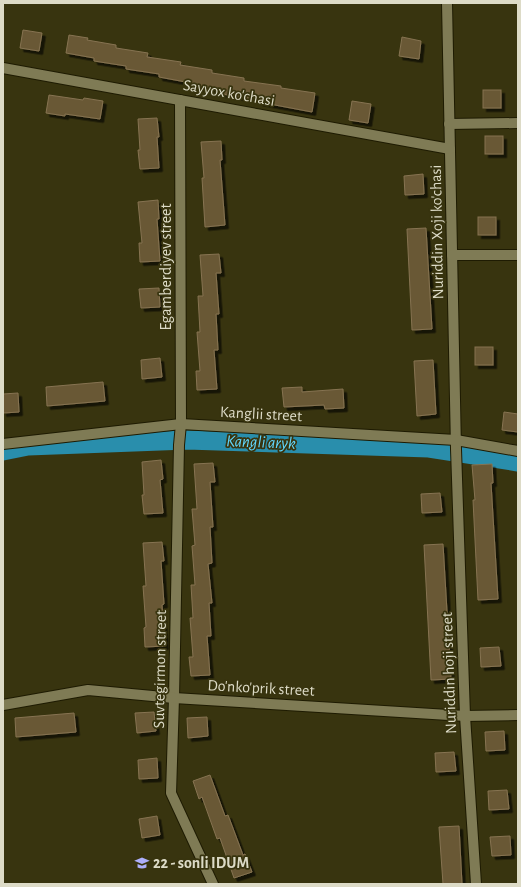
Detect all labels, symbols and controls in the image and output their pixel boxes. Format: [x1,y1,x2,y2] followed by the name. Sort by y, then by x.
[182,77,276,110] street label: Sayyox ko'chasi
[428,165,447,299] street label: Nuriddin Xoji ko'chasi
[158,204,175,331] street label: Egamberdiyev street
[220,404,302,424] street label: Kanglii street
[226,432,296,452] water label: Kangli aryk
[151,610,169,728] street label: Suvtegirmon street
[439,612,460,734] street label: Nuriddin hoji street
[207,677,315,699] street label: Do'nko'prik street
[134,855,150,871] school or university icon: 22 - sonli IDUM
[153,855,249,871] place label: 22 - sonli IDUM

